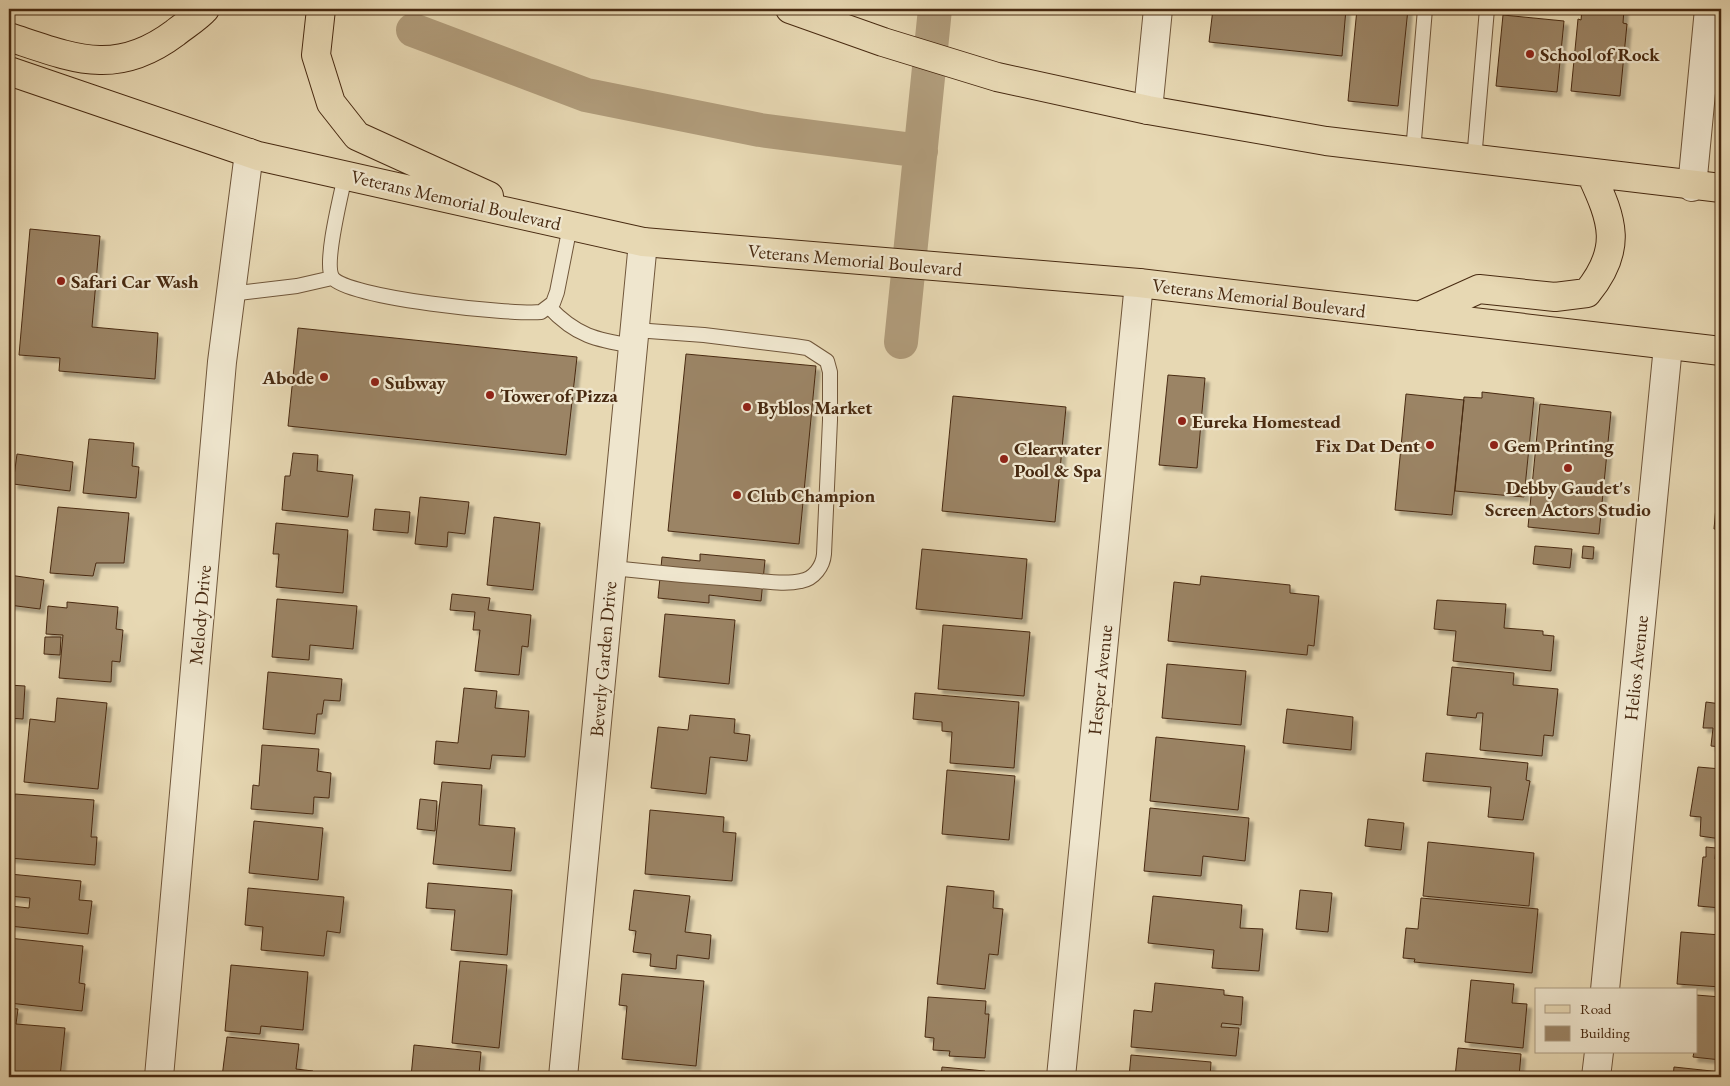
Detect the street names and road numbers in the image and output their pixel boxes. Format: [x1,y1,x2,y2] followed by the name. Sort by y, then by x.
[348,164,564,236] street label: Veterans Memorial Boulevard
[747,238,964,282] street label: Veterans Memorial Boulevard
[1151,272,1368,324] street label: Veterans Memorial Boulevard
[183,564,217,666] street label: Melody Drive
[584,580,622,738] street label: Beverly Garden Drive
[1618,614,1654,722] street label: Helios Avenue
[1082,624,1118,736] street label: Hesper Avenue

